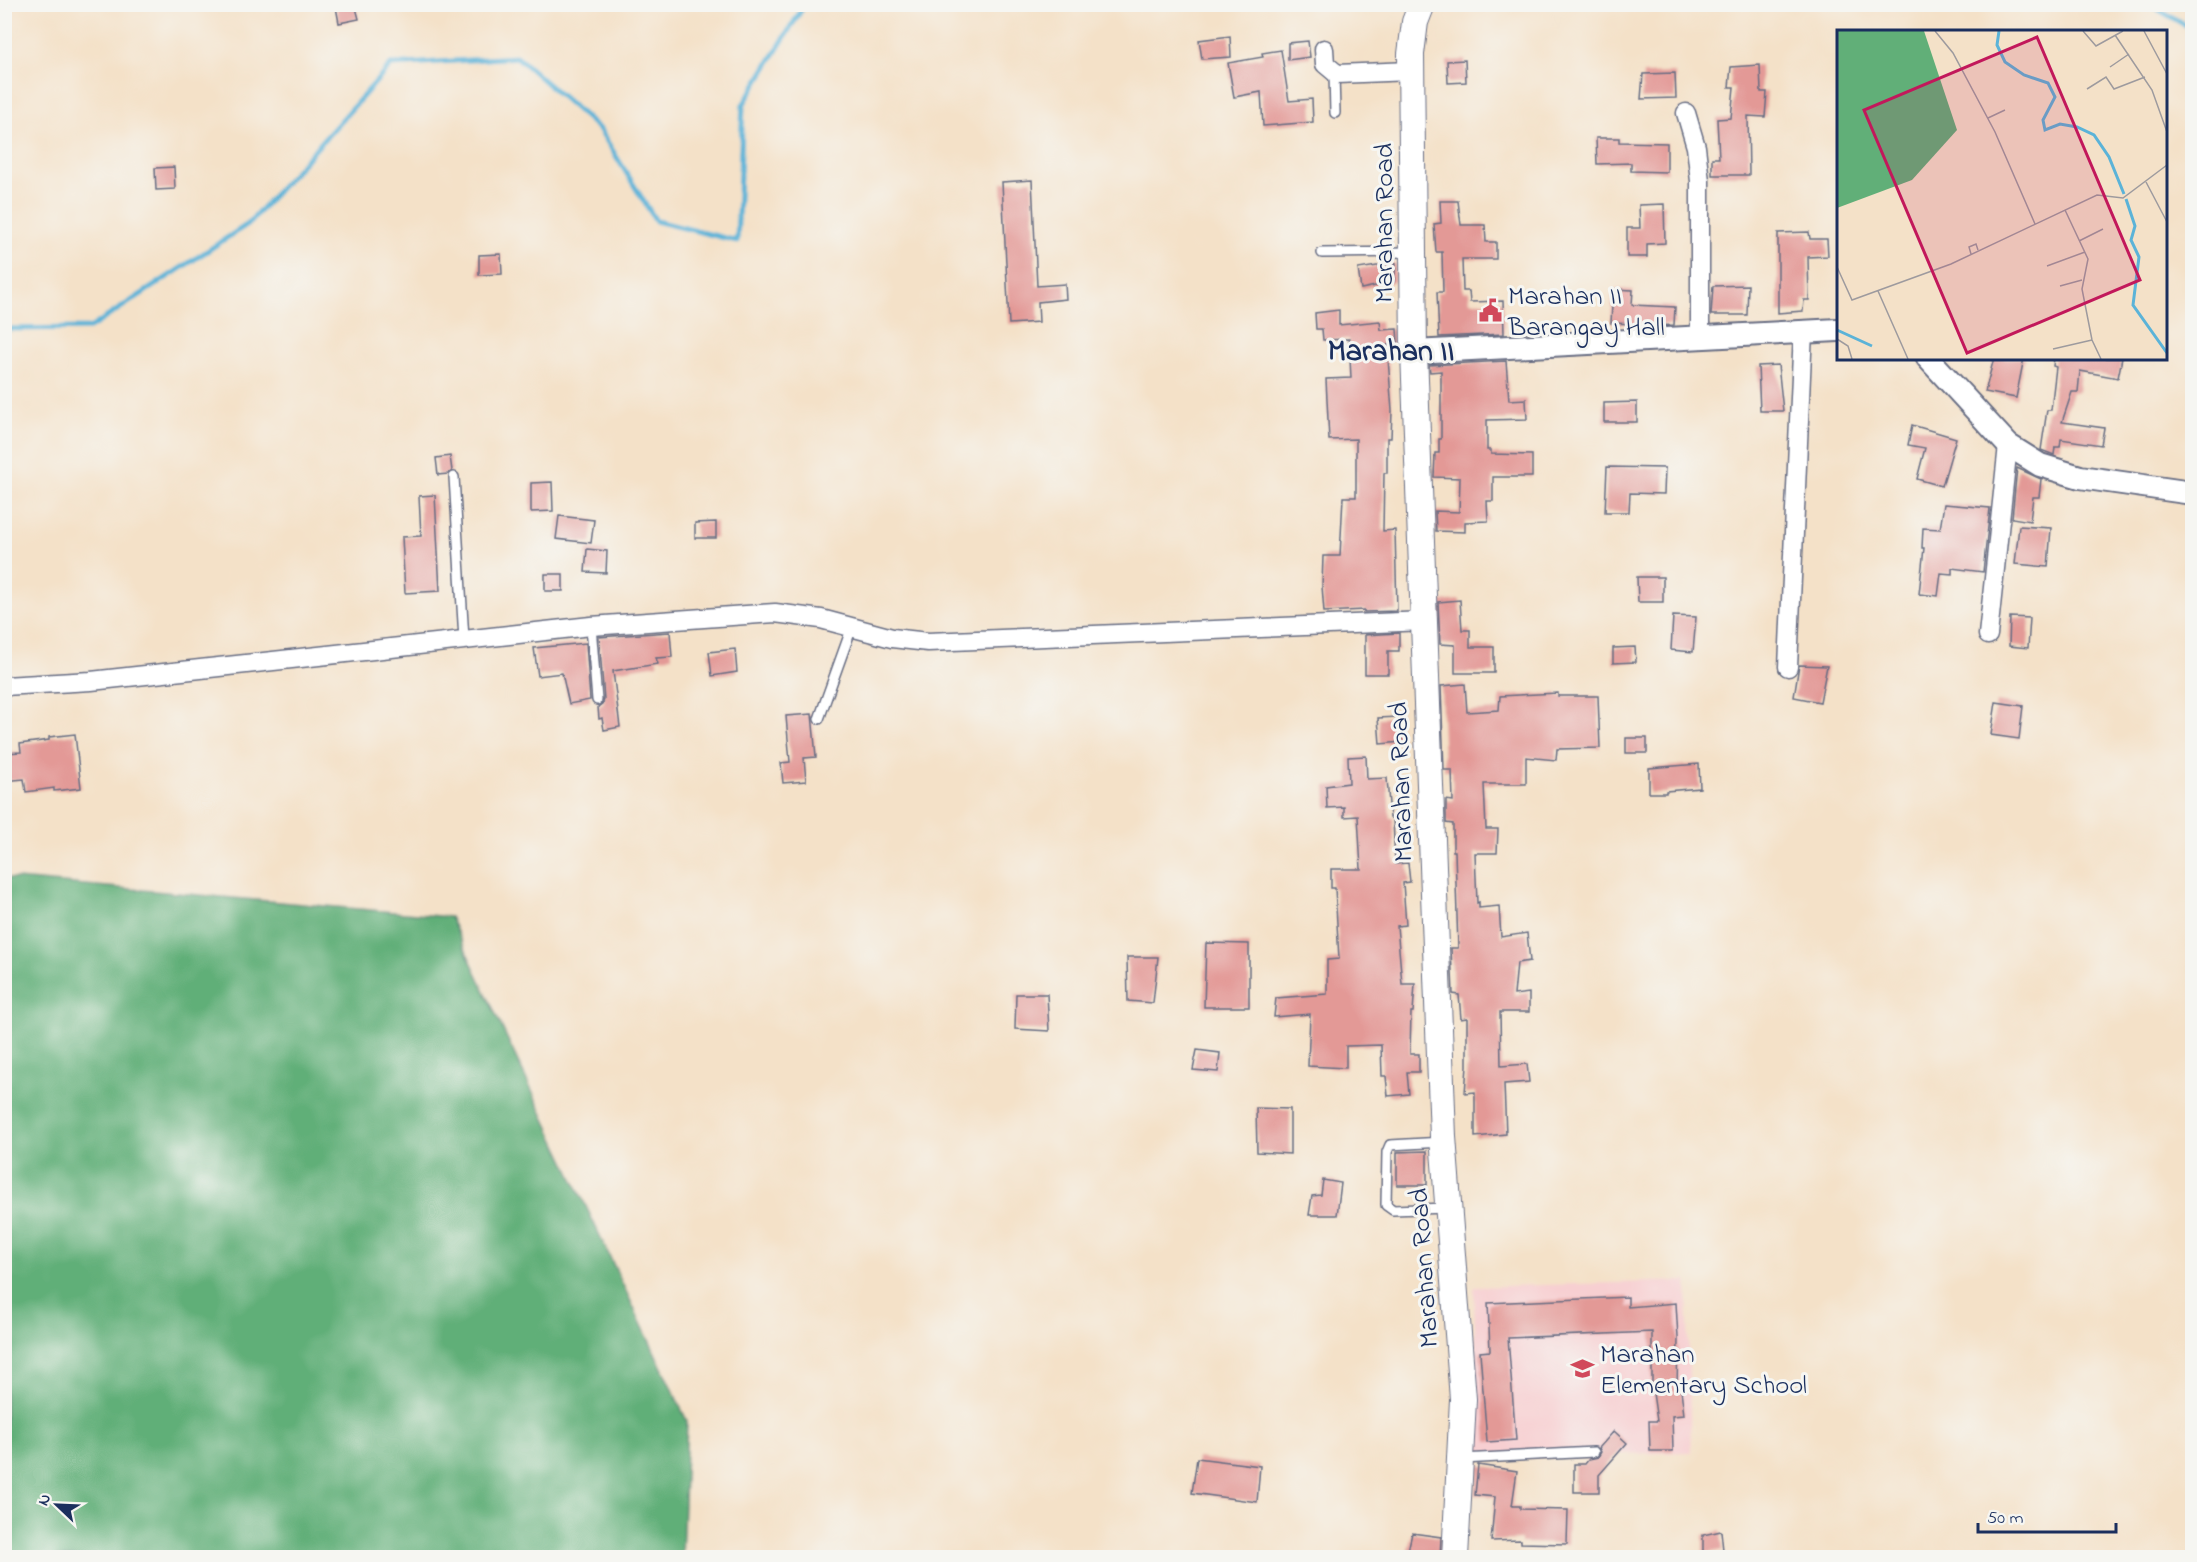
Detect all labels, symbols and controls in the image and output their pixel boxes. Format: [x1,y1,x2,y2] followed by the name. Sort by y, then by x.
[1837,30,2167,360] inset map
[1366,143,1405,303] street label: Marahan Road
[1507,278,1665,348] place label: Marahan II Barangay Hall
[1477,298,1503,324] public building icon: Marahan II Barangay Hall
[1328,331,1454,375] district label: Marahan II
[1380,701,1425,863] street label: Marahan Road
[1400,1187,1451,1349] street label: Marahan Road
[1600,1336,1807,1406] place label: Marahan Elementary School
[1569,1356,1595,1382] school or university icon: Marahan Elementary School
[27,1475,87,1535] north arrow
[32,1490,58,1510] text: N
[1978,1496,2116,1534] scale bar
[1987,1506,2024,1532] text: 50 m

